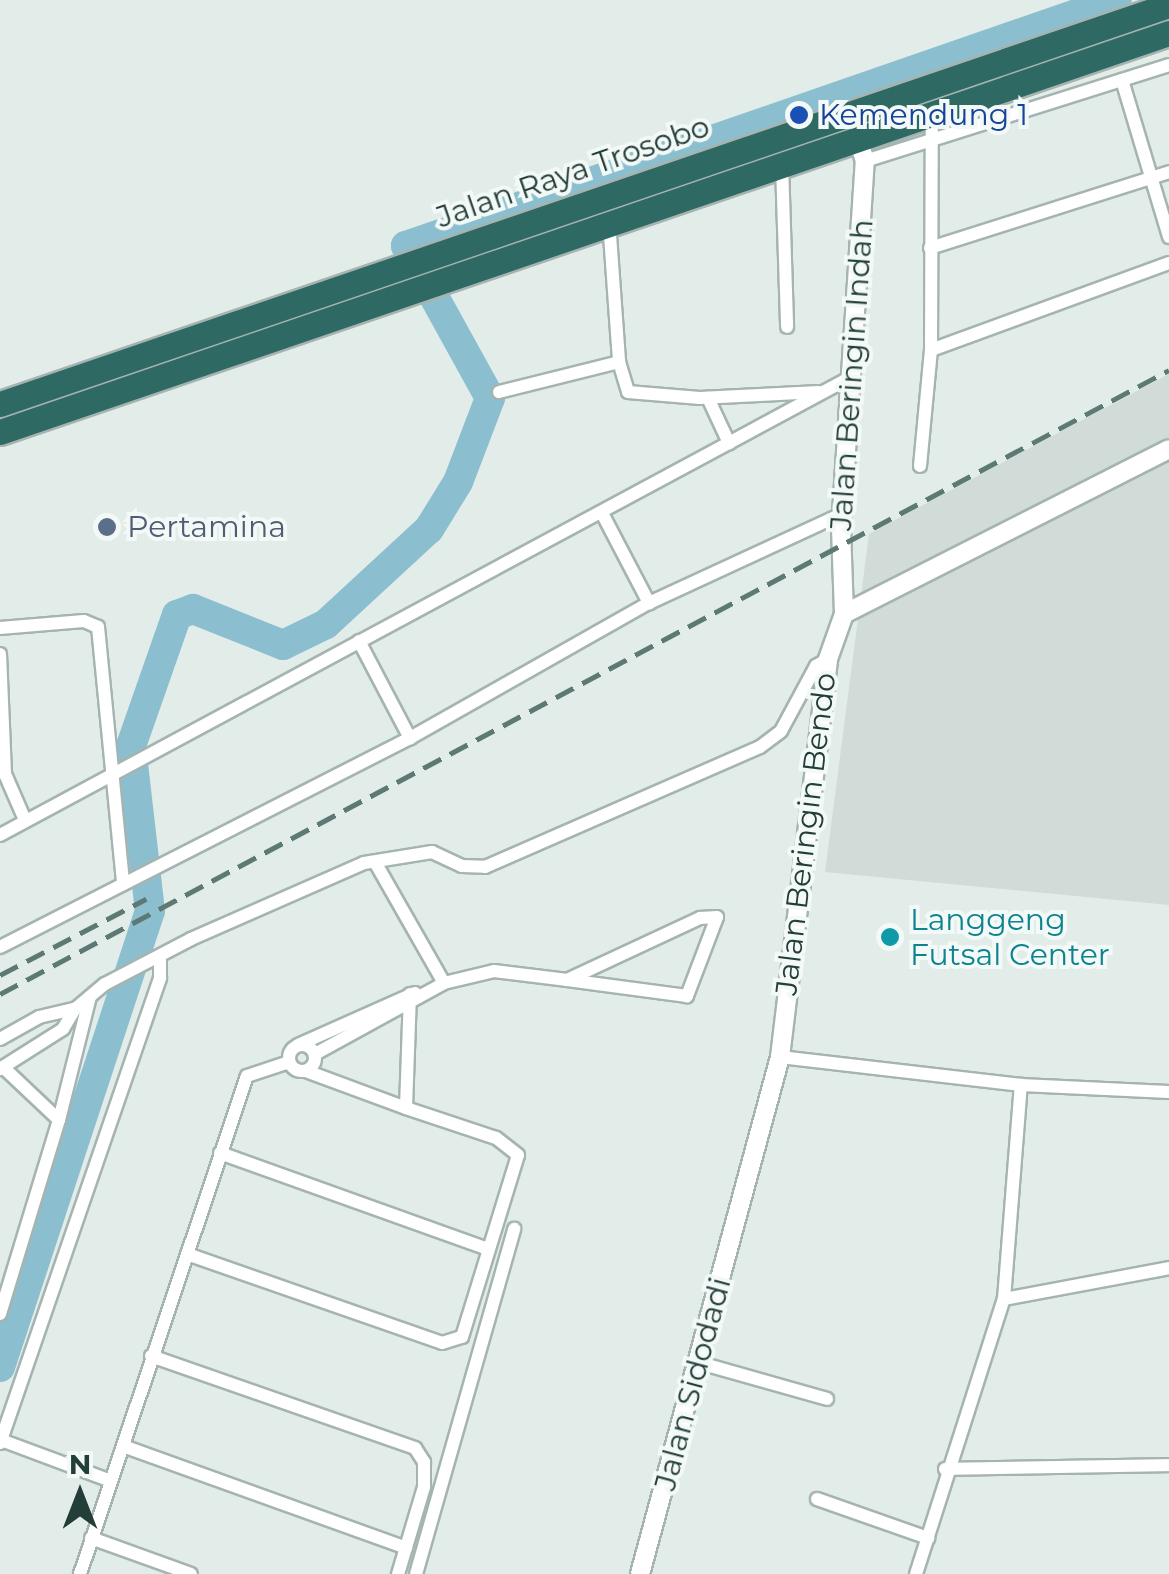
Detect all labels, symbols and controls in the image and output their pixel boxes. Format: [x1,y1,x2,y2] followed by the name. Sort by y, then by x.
[819,97,1028,133] place label: Kemendung 1
[788,104,810,126] marker: Kemendung 1
[432,108,714,236] street label: Jalan Raya Trosobo
[823,218,881,532] street label: Jalan Beringin Indah
[127,509,286,545] place label: Pertamina
[96,516,118,538] marker: Pertamina
[768,671,844,997] street label: Jalan Beringin Bendo
[910,902,1110,972] place label: Langgeng Futsal Center
[879,926,901,948] marker: Langgeng Futsal Center
[647,1274,739,1494] street label: Jalan Sidodadi
[30,1444,130,1544] north arrow
[69,1447,91,1481] text: N

